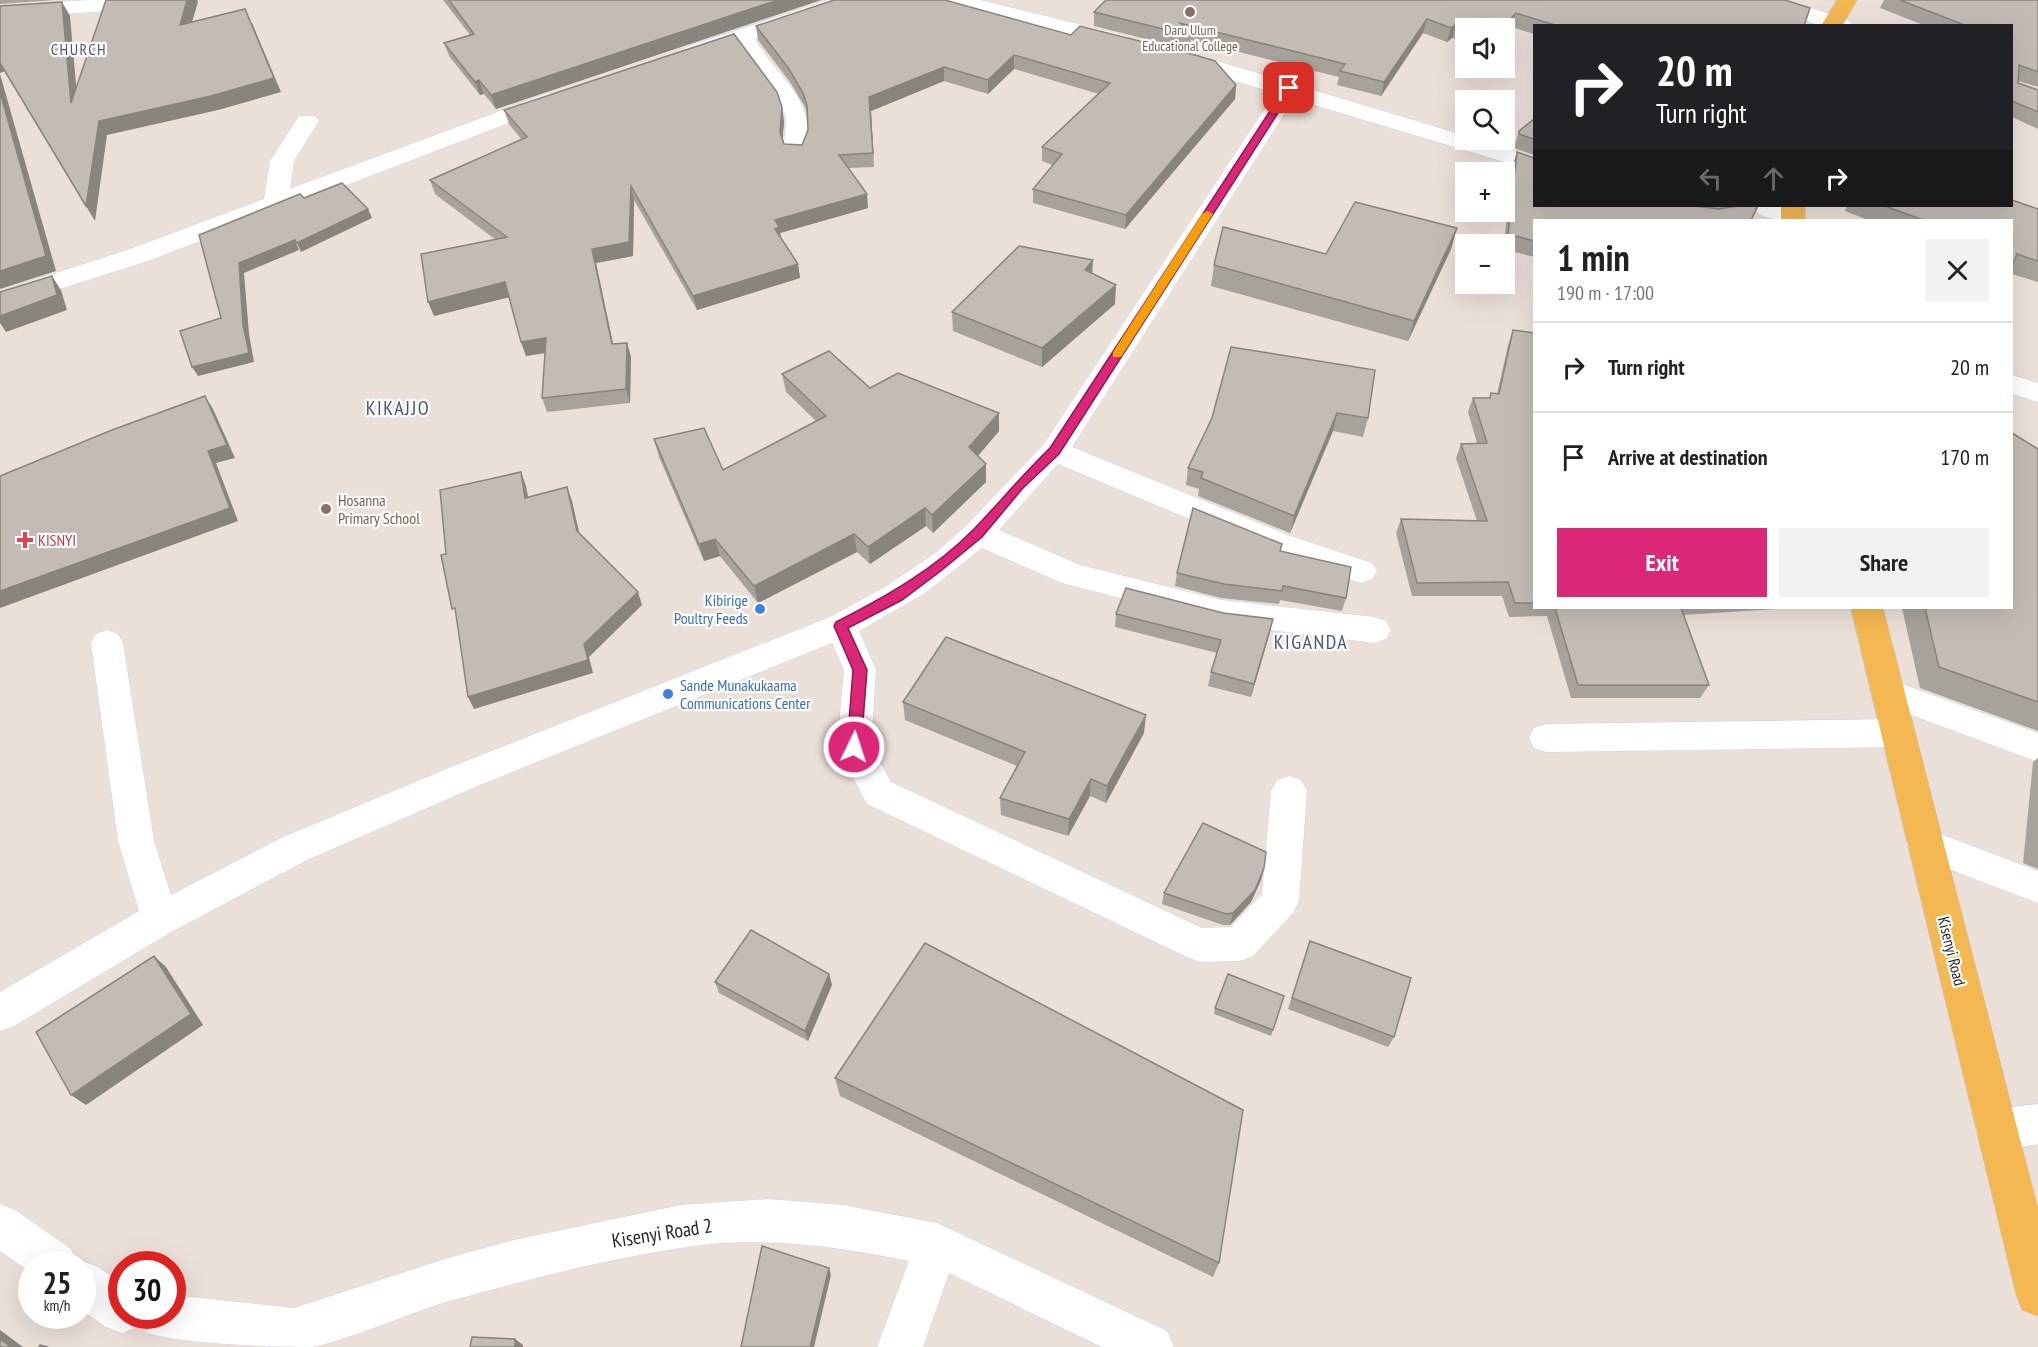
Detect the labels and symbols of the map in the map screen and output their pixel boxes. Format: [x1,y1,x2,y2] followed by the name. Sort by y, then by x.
[1183,5,1197,19] marker: Daru Ulum Educational College
[1142,21,1238,55] place label: Daru Ulum Educational College
[51,39,107,59] district label: CHURCH
[1263,62,1314,113] pin
[366,395,430,421] district label: KIKAJJO
[338,490,420,528] place label: Hosanna Primary School
[319,502,333,516] marker: Hosanna Primary School
[38,530,76,550] place label: KISNYI
[16,531,34,549] marker: KISNYI
[674,590,748,628] place label: Kibirige Poultry Feeds
[753,602,767,616] marker: Kibirige Poultry Feeds
[1274,629,1348,655] district label: KIGANDA
[680,675,811,713] place label: Sande Munakukaama Communications Center
[661,687,675,701] marker: Sande Munakukaama Communications Center
[822,715,886,779] position arrow
[1934,914,1970,988] street label: Kisenyi Road
[610,1212,714,1254] street label: Kisenyi Road 2
[108,1251,186,1329] speed limit sign: 30

